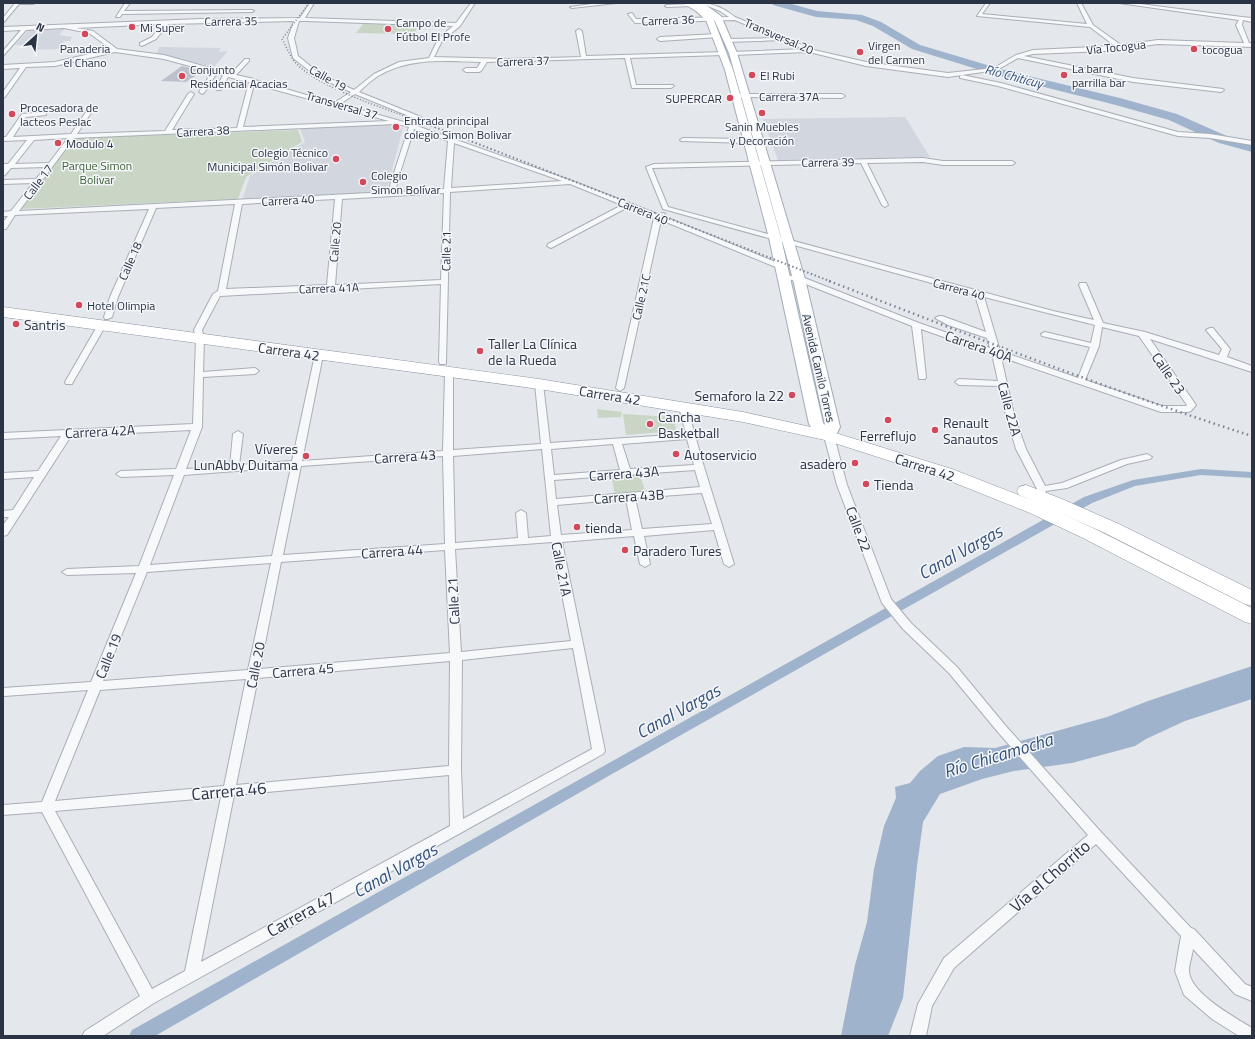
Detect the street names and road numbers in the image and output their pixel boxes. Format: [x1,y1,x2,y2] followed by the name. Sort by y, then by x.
[641,10,695,30] street label: Carrera 36
[204,11,258,31] street label: Carrera 35
[741,13,817,59] street label: Transversal 20
[1085,34,1147,60] street label: Vía Tocogua
[496,51,550,71] street label: Carrera 37
[306,60,350,96] street label: Calle 19
[304,86,380,124] street label: Transversal 37
[759,87,819,106] street label: Carrera 37A
[176,120,230,142] street label: Carrera 38
[801,152,855,172] street label: Carrera 39
[18,160,58,204] street label: Calle 17
[261,189,315,211] street label: Carrera 40
[615,192,671,230] street label: Carrera 40
[324,221,346,263] street label: Calle 20
[436,231,456,271] street label: Calle 21
[113,239,147,283] street label: Calle 18
[626,272,656,322] street label: Calle 21C
[931,273,987,305] street label: Carrera 40
[299,277,359,299] street label: Carrera 41A
[797,312,841,425] street label: Avenida Camilo Torres
[942,325,1016,368] street label: Carrera 40A
[257,336,321,366] street label: Carrera 42
[1147,348,1191,398] street label: Calle 23
[578,380,642,410] street label: Carrera 42
[993,380,1027,439] street label: Calle 22A
[64,419,136,443] street label: Carrera 42A
[373,443,437,469] street label: Carrera 43
[892,447,958,487] street label: Carrera 42
[588,460,660,486] street label: Carrera 43A
[593,483,665,509] street label: Carrera 43B
[841,503,877,555] street label: Calle 22
[360,538,424,564] street label: Carrera 44
[546,540,578,599] street label: Calle 21A
[441,577,465,625] street label: Calle 21
[89,630,127,682] street label: Calle 19
[240,640,270,690] street label: Calle 20
[271,657,335,683] street label: Carrera 45
[190,775,268,807] street label: Carrera 46
[1004,833,1096,919] street label: Vía el Chorrito
[262,884,340,944] street label: Carrera 47

